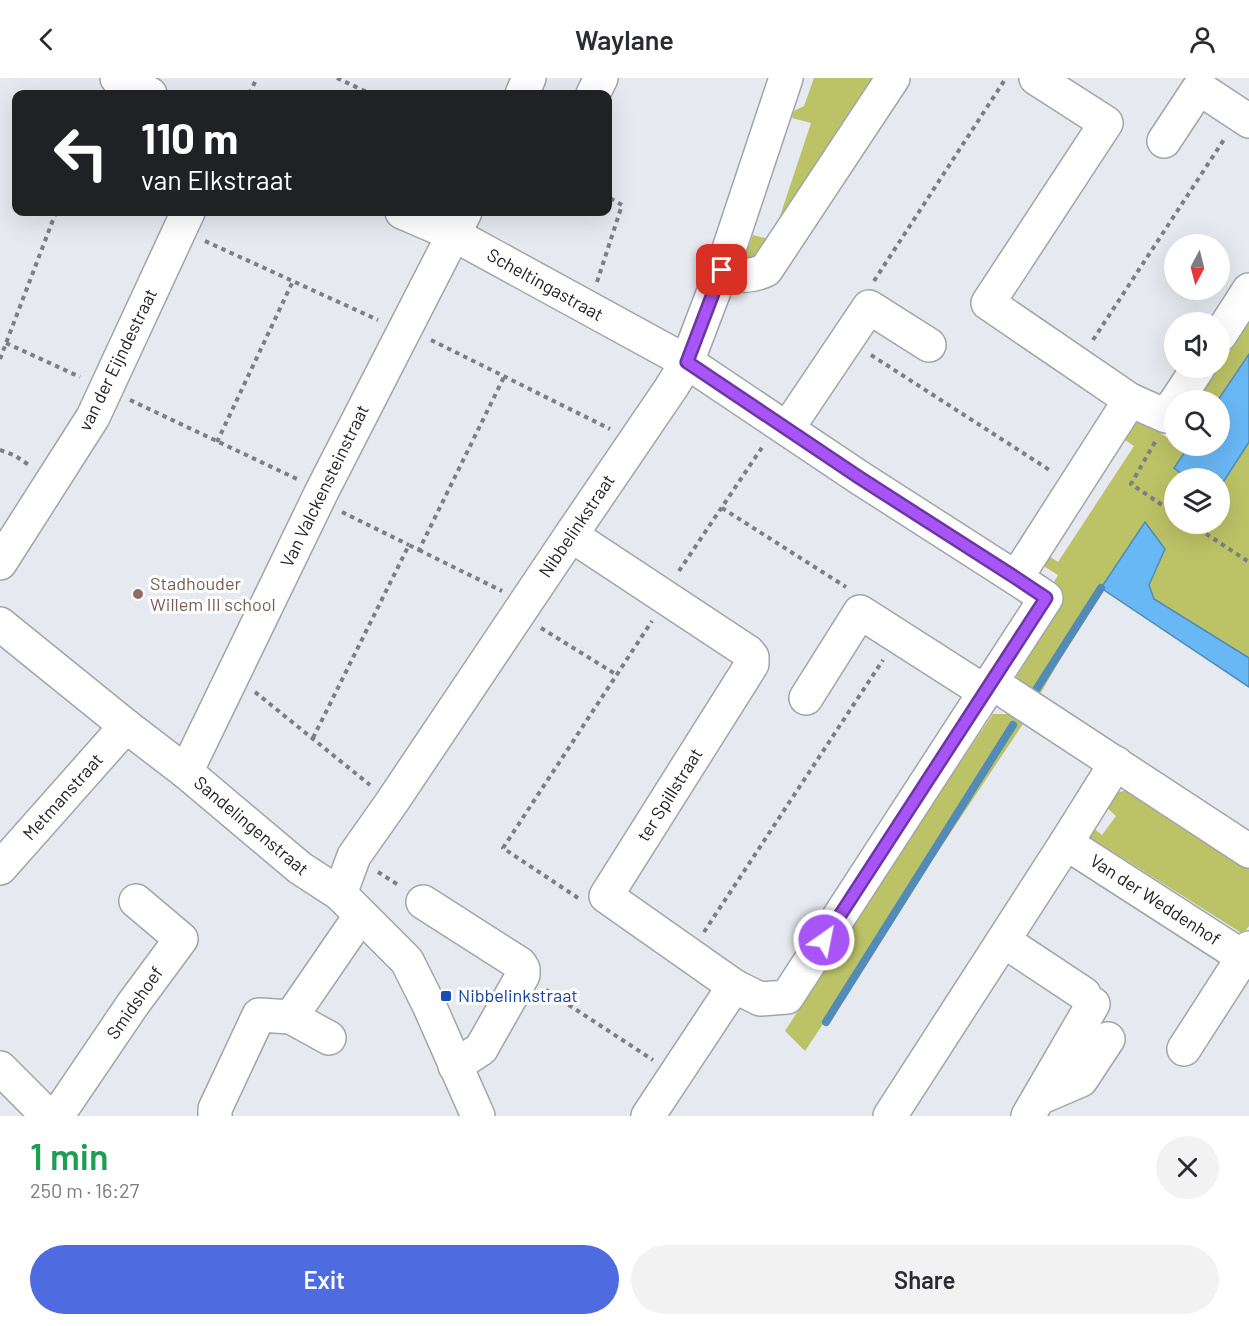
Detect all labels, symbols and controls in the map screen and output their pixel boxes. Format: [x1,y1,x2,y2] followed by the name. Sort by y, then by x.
[30,23,63,56] icon: back
[575,23,674,55] text: Waylane
[1186,23,1219,56] icon: person
[141,112,238,162] text: 110 m
[42,114,120,192] icon: left
[141,163,293,195] text: van Elkstraat
[1164,234,1230,300] north arrow
[1164,234,1230,534] map controls
[484,243,607,325] street label: Scheltingastraat
[696,244,747,295] pin
[705,253,738,286] icon: arrive
[73,285,161,434] street label: van der Eijndestraat
[1164,312,1230,378] button: sound
[1164,390,1230,456] button: search
[275,401,373,570] street label: Van Valckensteinstraat
[1164,468,1230,534] button: layers
[534,470,619,581] street label: Nibbelinkstraat
[150,572,276,615] place label: Stadhouder Willem III school
[131,587,145,601] marker: Stadhouder Willem III school
[632,744,707,845] street label: ter Spillstraat
[18,748,107,844] street label: Metmanstraat
[190,771,313,879] street label: Sandelingenstraat
[1086,849,1225,949] street label: Van der Weddenhof
[792,908,856,972] position arrow
[101,962,167,1043] street label: Smidshoef
[458,984,578,1006] place label: Nibbelinkstraat
[439,989,453,1003] marker: Nibbelinkstraat
[30,1134,109,1177] text: 1 min
[1156,1136,1219,1199] button: close
[30,1178,139,1202] text: 250 m · 16:27
[30,1245,619,1314] button: Exit
[631,1245,1219,1314] button: Share

